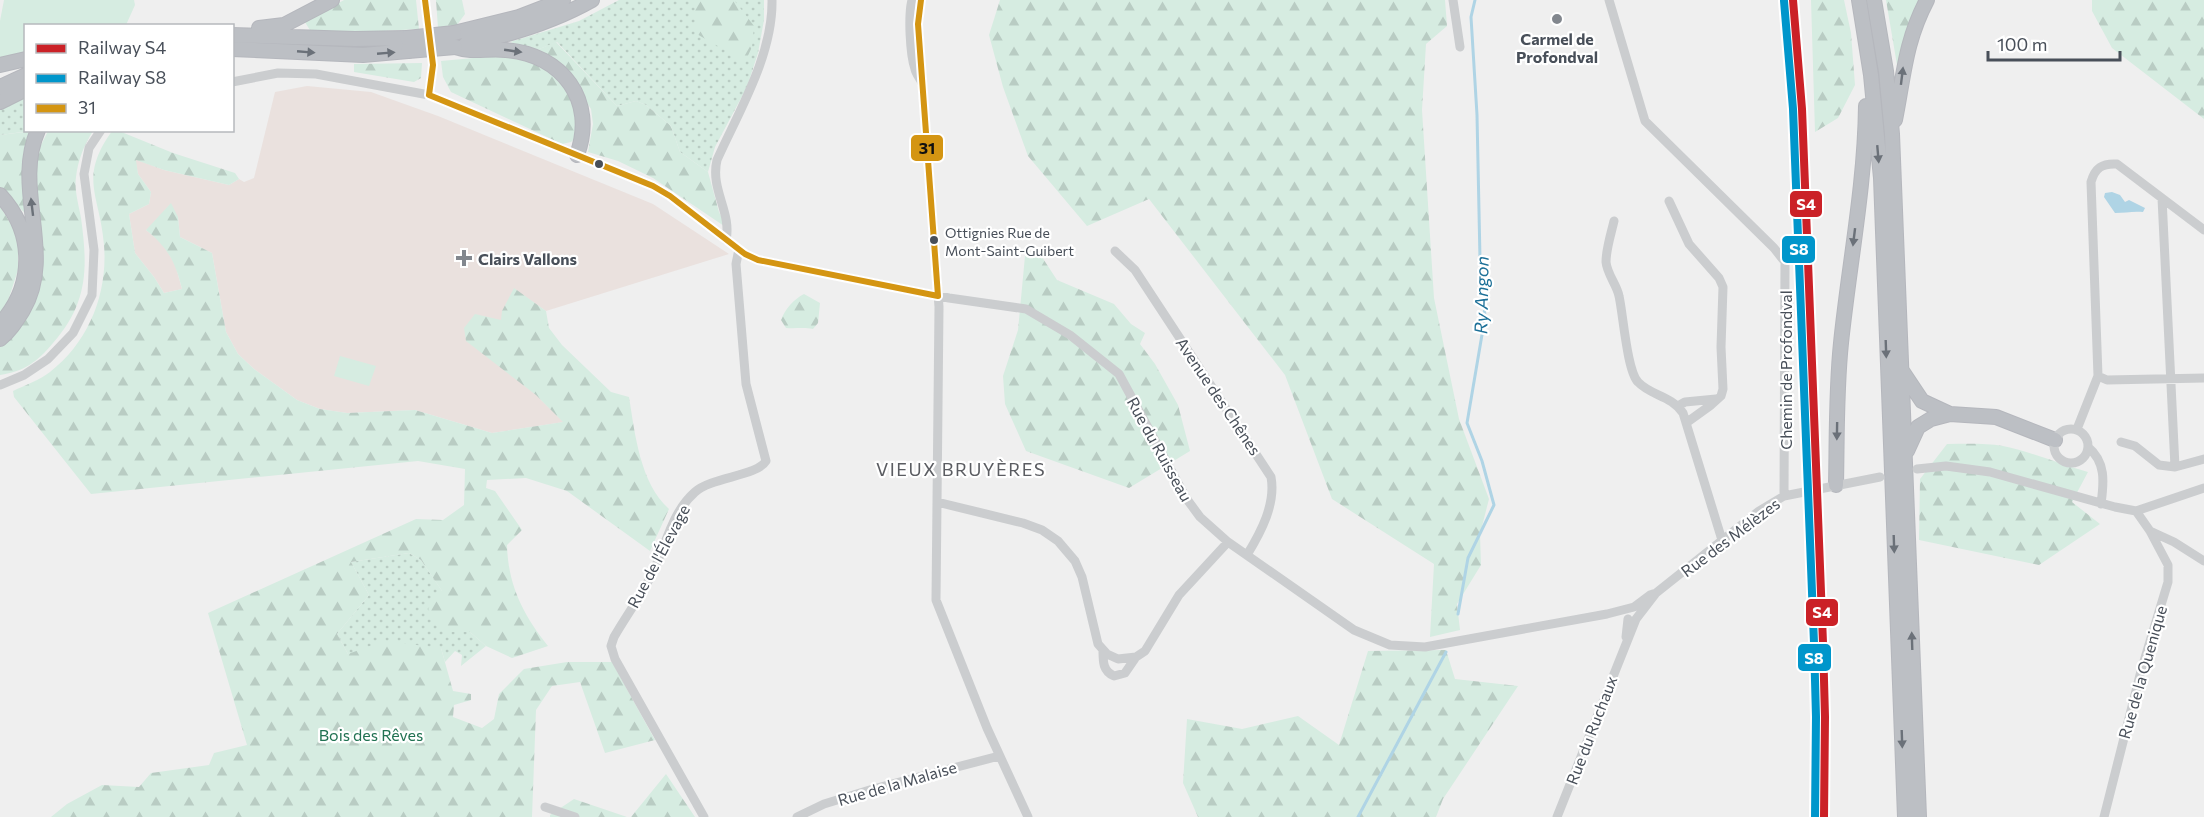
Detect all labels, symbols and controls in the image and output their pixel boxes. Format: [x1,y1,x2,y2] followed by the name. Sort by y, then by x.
[1550,12,1564,26] marker: Carmel de Profondval
[24,24,234,132] legend
[1988,24,2120,62] scale bar
[1516,29,1598,66] place label: Carmel de Profondval
[1997,33,2047,55] text: 100 m
[78,36,166,58] text: Railway S4
[297,47,316,57] one-way arrow
[503,47,522,56] one-way arrow
[376,48,395,58] one-way arrow
[78,66,166,88] text: Railway S8
[1897,67,1906,86] one-way arrow
[78,96,96,118] text: 31
[910,134,944,162] line badge: 31
[919,138,935,157] text: 31
[1874,145,1883,164] one-way arrow
[593,158,605,170] unlabelled marker
[1789,190,1823,218] line badge: S4
[1796,194,1816,213] text: S4
[27,198,37,217] one-way arrow
[945,224,1074,259] place label: Ottignies Rue de Mont-Saint-Guibert
[1849,228,1859,247] one-way arrow
[928,234,940,246] marker: Ottignies Rue de Mont-Saint-Guibert
[1781,235,1816,264] line badge: S8
[1789,239,1809,258] text: S8
[455,249,473,267] marker: Clairs Vallons
[478,249,577,268] place label: Clairs Vallons
[1469,256,1493,334] water label: Ry Angon
[1776,290,1795,450] street label: Chemin de Profondval
[1173,334,1265,458] street label: Avenue des Chênes
[1881,339,1891,358] one-way arrow
[1124,394,1196,504] street label: Rue du Ruisseau
[1832,422,1842,441] one-way arrow
[876,458,1046,480] district label: VIEUX BRUYÈRES
[1677,494,1783,580] street label: Rue des Mélèzes
[623,501,693,611] street label: Rue de l'Élevage
[1889,534,1899,553] one-way arrow
[1805,598,1839,627] line badge: S4
[1812,602,1832,621] text: S4
[2114,603,2170,741] street label: Rue de la Quenique
[1907,631,1917,650] one-way arrow
[1797,643,1832,672] line badge: S8
[1804,648,1824,667] text: S8
[1562,673,1621,787] street label: Rue du Ruchaux
[319,725,423,744] park label: Bois des Rêves
[1897,729,1906,748] one-way arrow
[835,757,959,809] street label: Rue de la Malaise

